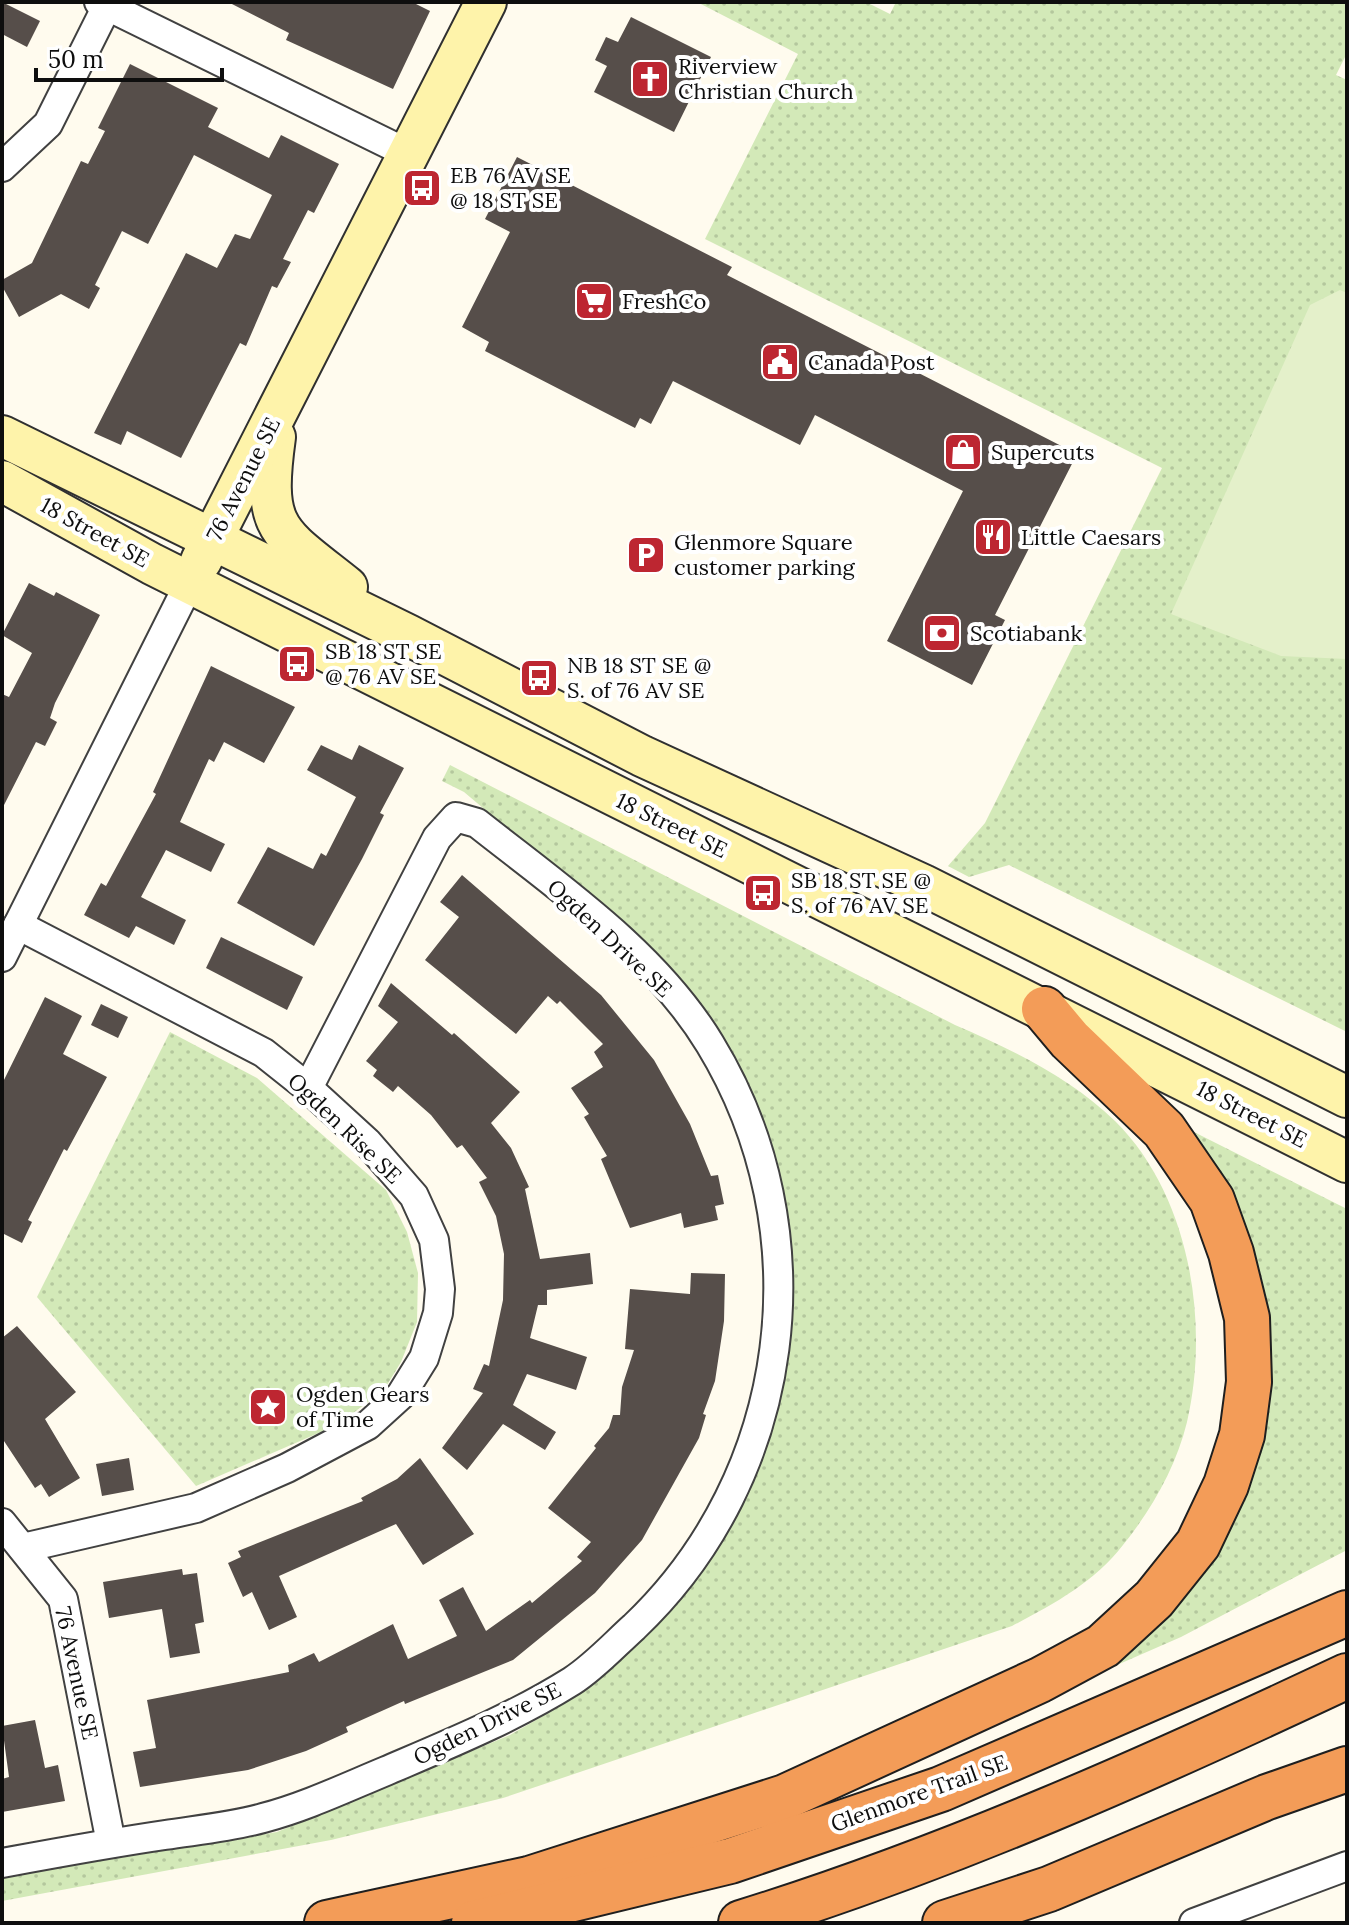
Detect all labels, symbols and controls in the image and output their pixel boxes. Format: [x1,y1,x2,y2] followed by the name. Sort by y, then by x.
[36,32,222,82] scale bar
[48,44,104,75] text: 50 m
[678,52,854,105] place label: Riverview Christian Church
[629,58,671,100] church icon: Riverview Christian Church
[450,161,571,214] place label: EB 76 AV SE @ 18 ST SE
[401,167,443,209] bus stop icon: EB 76 AV SE @ 18 ST SE
[573,280,615,322] supermarket icon: FreshCo
[622,287,706,315] place label: FreshCo
[759,341,801,383] public building icon: Canada Post
[808,348,935,376] place label: Canada Post
[200,412,286,546] street label: 76 Avenue SE
[942,431,984,473] shop icon: Supercuts
[991,438,1094,466] place label: Supercuts
[36,491,154,573] street label: 18 Street SE
[972,516,1014,558] restaurant icon: Little Caesars
[1021,523,1161,551] place label: Little Caesars
[674,528,856,581] place label: Glenmore Square customer parking
[625,534,667,576] parking icon: Glenmore Square customer parking
[921,612,963,654] bank icon: Scotiabank
[970,619,1082,647] place label: Scotiabank
[325,637,442,690] place label: SB 18 ST SE @ 76 AV SE
[276,643,318,685] bus stop icon: SB 18 ST SE @ 76 AV SE
[567,651,711,704] place label: NB 18 ST SE @ S. of 76 AV SE
[518,657,560,699] bus stop icon: NB 18 ST SE @ S. of 76 AV SE
[612,786,732,864] street label: 18 Street SE
[791,866,931,919] place label: SB 18 ST SE @ S. of 76 AV SE
[742,872,784,914] bus stop icon: SB 18 ST SE @ S. of 76 AV SE
[542,873,678,1003] street label: Ogden Drive SE
[282,1067,408,1189] street label: Ogden Rise SE
[1192,1074,1312,1154] street label: 18 Street SE
[296,1380,429,1433] place label: Ogden Gears of Time
[247,1386,289,1428] place icon: Ogden Gears of Time
[49,1604,105,1742] street label: 76 Avenue SE
[409,1675,565,1771] street label: Ogden Drive SE
[827,1748,1011,1838] street label: Glenmore Trail SE

